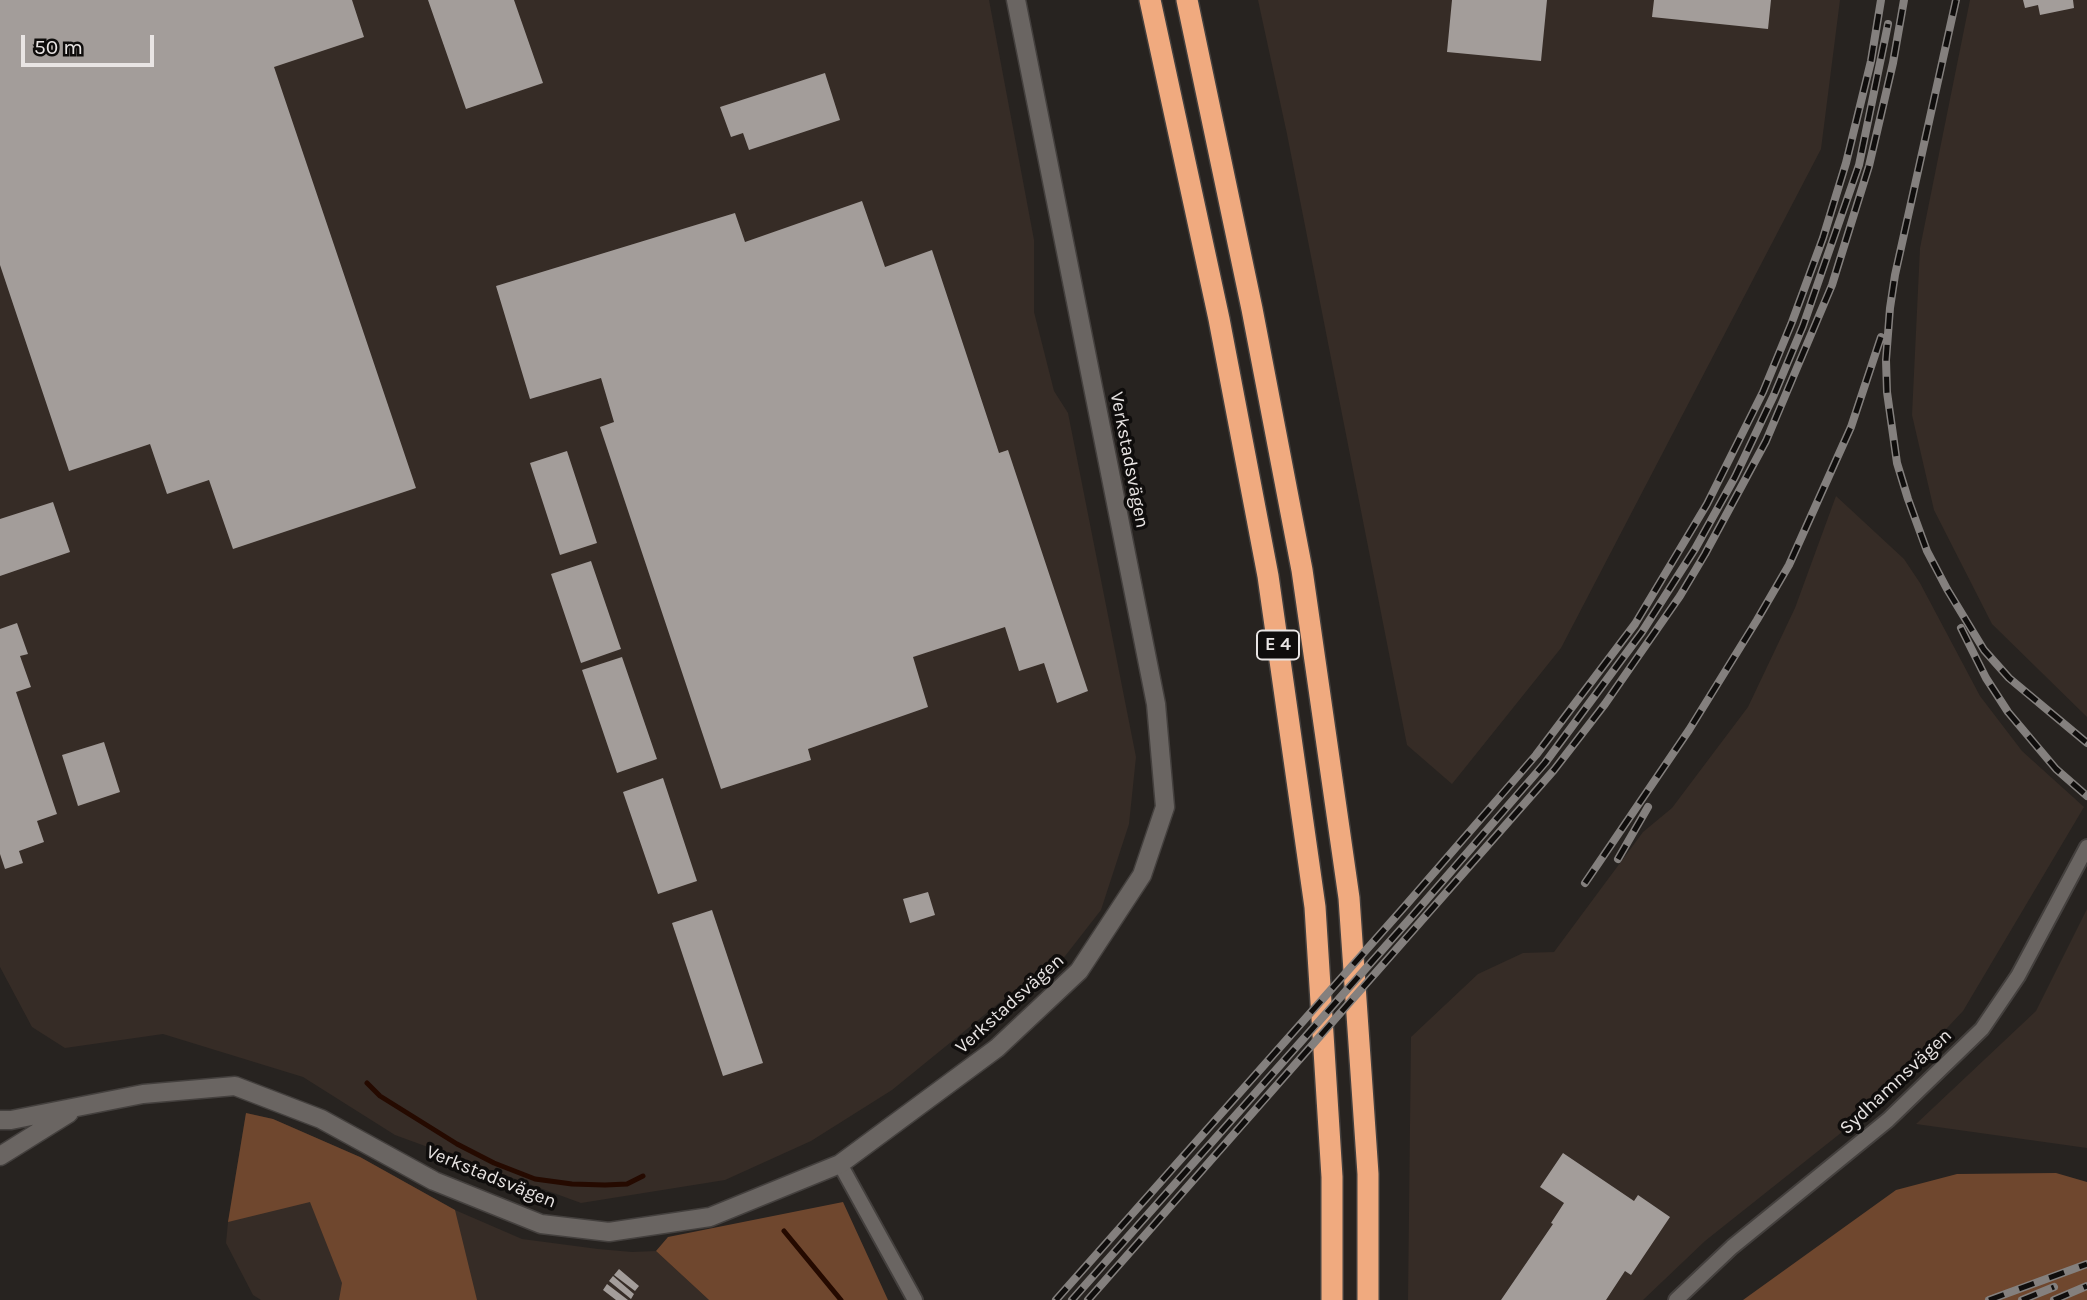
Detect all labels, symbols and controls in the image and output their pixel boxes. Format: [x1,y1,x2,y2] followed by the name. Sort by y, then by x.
[24,21,158,65] scale bar
[34,35,83,59] text: 50 m
[1105,390,1153,530] street label: Verkstadsvägen
[1257,630,1299,660] road number: E 4
[951,949,1069,1059] street label: Verkstadsvägen
[1835,1024,1957,1140] street label: Sydhamnsvägen
[423,1141,559,1213] street label: Verkstadsvägen

